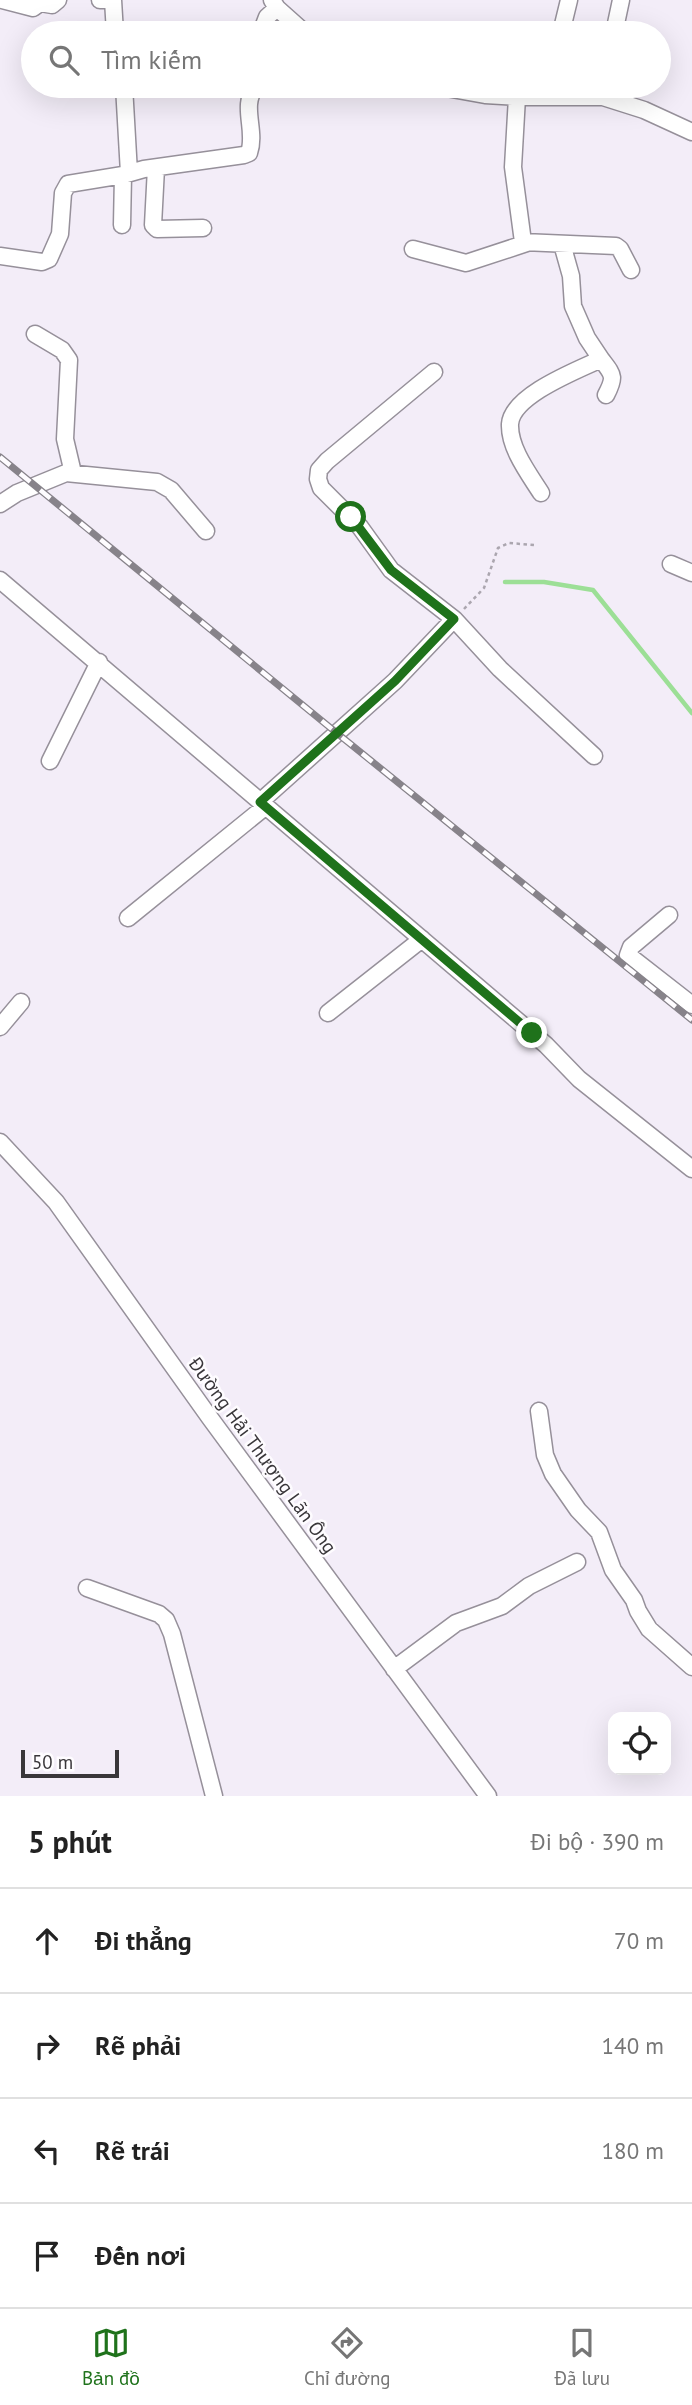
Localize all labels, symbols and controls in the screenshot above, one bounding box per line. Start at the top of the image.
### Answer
search box [21,21,671,98]
icon: search [45,41,83,79]
text: Tìm kiếm [101,43,202,76]
route start [335,501,366,532]
route end [516,1017,547,1048]
street label: Đường Hải Thượng Lãn Ông [183,1352,342,1558]
map controls [608,1712,671,1775]
button: locate [608,1712,671,1775]
scale bar [21,1747,119,1779]
text: 50 m [32,1750,73,1774]
text: 5 phút [28,1822,112,1861]
text: Đi bộ · 390 m [531,1827,664,1856]
icon: ahead [28,1922,66,1960]
text: Đi thẳng [95,1924,192,1957]
text: 70 m [614,1926,664,1955]
icon: right [28,2027,66,2065]
text: Rẽ phải [95,2029,181,2062]
text: 140 m [602,2031,664,2060]
icon: left [28,2132,66,2170]
text: Rẽ trái [95,2134,170,2167]
text: 180 m [602,2136,664,2165]
icon: arrive [28,2237,66,2275]
text: Đến nơi [95,2239,186,2272]
tab: Bản đồ [82,2324,140,2390]
tab: Chỉ đường [304,2324,391,2390]
tab: Đã lưu [554,2324,610,2390]

